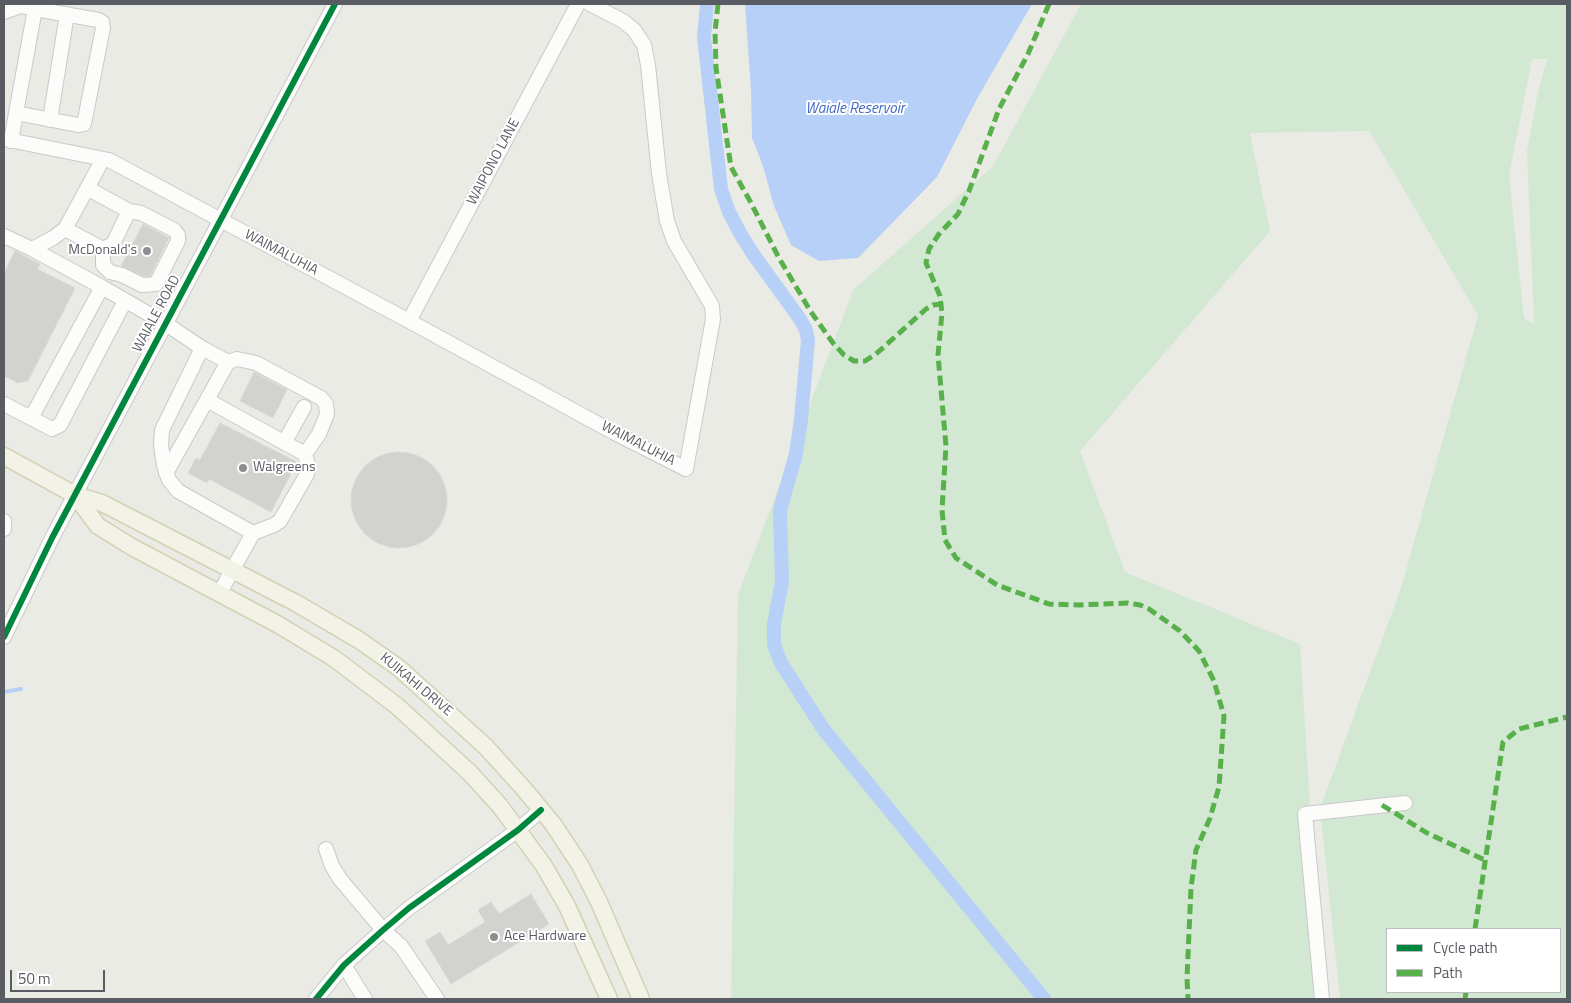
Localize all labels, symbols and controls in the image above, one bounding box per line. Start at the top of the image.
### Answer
water label: Waiale Reservoir [806,100,904,118]
street label: WAIPONO LANE [464,116,524,208]
street label: WAIMALUHIA [241,227,321,279]
place label: McDonald's [68,243,137,259]
marker: McDonald's [141,245,153,257]
street label: WAIALE ROAD [130,273,184,355]
street label: WAIMALUHIA [598,418,678,470]
place label: Walgreens [253,460,316,476]
marker: Walgreens [237,462,249,474]
street label: KUIKAHI DRIVE [376,650,456,720]
legend [1386,928,1561,993]
place label: Ace Hardware [504,929,586,945]
marker: Ace Hardware [488,931,500,943]
text: Cycle path [1433,936,1498,959]
scale bar [12,960,108,992]
text: Path [1433,961,1463,984]
text: 50 m [18,967,51,990]

